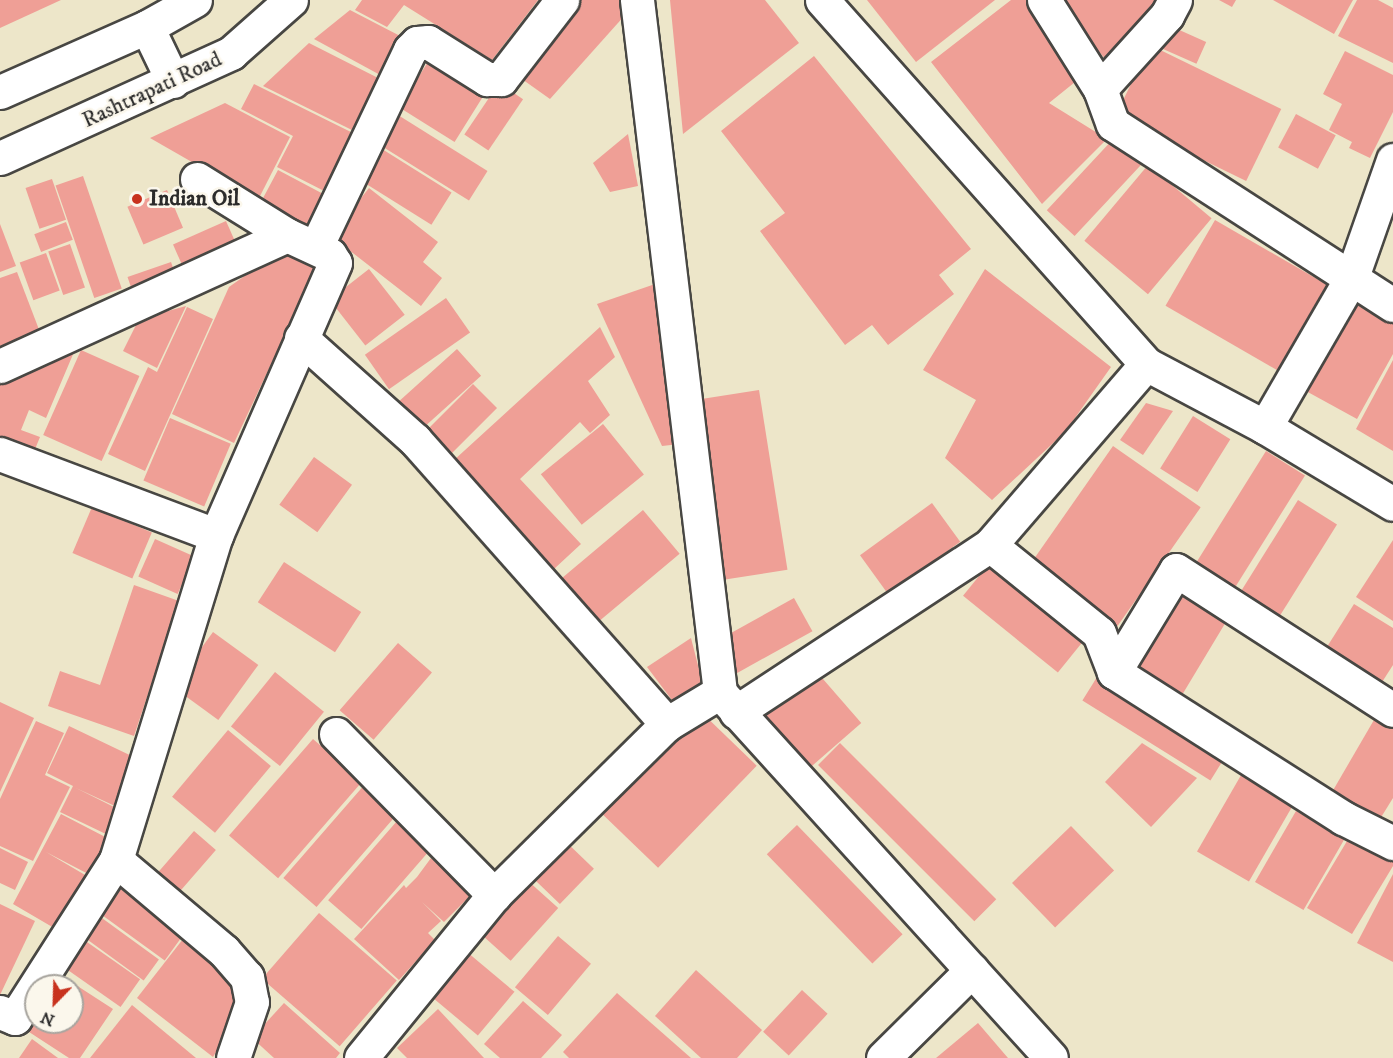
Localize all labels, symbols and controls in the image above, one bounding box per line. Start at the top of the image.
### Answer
street label: Rashtrapati Road [78,46,226,134]
place label: Indian Oil [149,186,240,212]
marker: Indian Oil [130,192,144,206]
north arrow [24,974,84,1034]
text: N [38,1007,58,1031]

